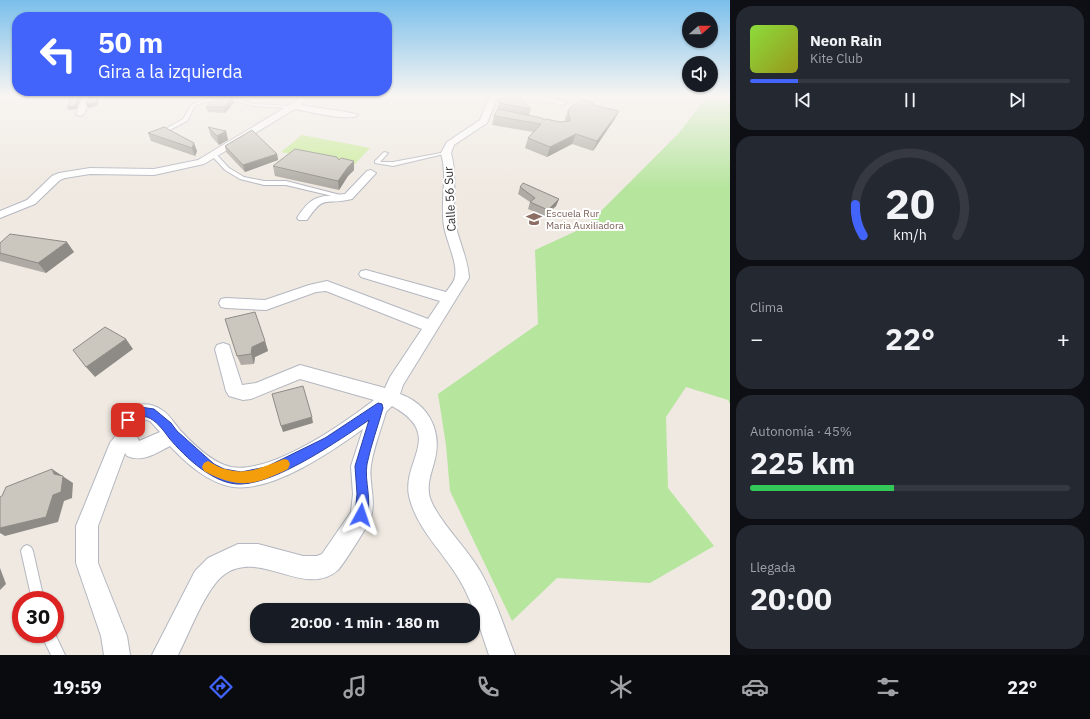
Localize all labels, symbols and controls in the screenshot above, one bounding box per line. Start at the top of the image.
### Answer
north arrow [682,12,718,48]
map controls [682,12,718,92]
text: 50 m [98,24,163,61]
icon: left [32,28,84,80]
text: Neon Rain [810,31,882,50]
text: Kite Club [810,50,863,67]
button: sound [682,56,718,92]
text: Gira a la izquierda [98,60,242,83]
icon: previous [792,89,814,111]
icon: pause [899,89,921,111]
icon: next [1006,89,1028,111]
street label: Calle 56 Sur [440,166,459,232]
text: 20 [885,175,935,229]
place label: Escuela Rur Maria Auxiliadora [546,207,625,232]
school or university icon: Escuela Rur Maria Auxiliadora [525,210,543,228]
text: km/h [893,224,927,243]
text: Clima [750,299,783,316]
text: 22° [885,319,935,358]
text: − [750,324,763,353]
text: + [1057,324,1070,353]
pin [111,403,145,437]
icon: arrive [117,409,139,431]
text: Autonomía · 45% [750,423,852,440]
text: 225 km [750,443,855,482]
position arrow [340,494,382,536]
text: Llegada [750,559,795,576]
text: 20:00 [750,579,832,618]
speed limit sign: 30 [12,591,64,643]
text: 20:00 · 1 min · 180 m [291,613,439,632]
icon: directions [207,673,235,701]
icon: music [341,673,369,701]
icon: phone [474,673,502,701]
icon: climate [607,673,635,701]
icon: car [741,673,769,701]
icon: filters [874,673,902,701]
text: 19:59 [53,676,102,699]
text: 22° [1007,676,1037,699]

